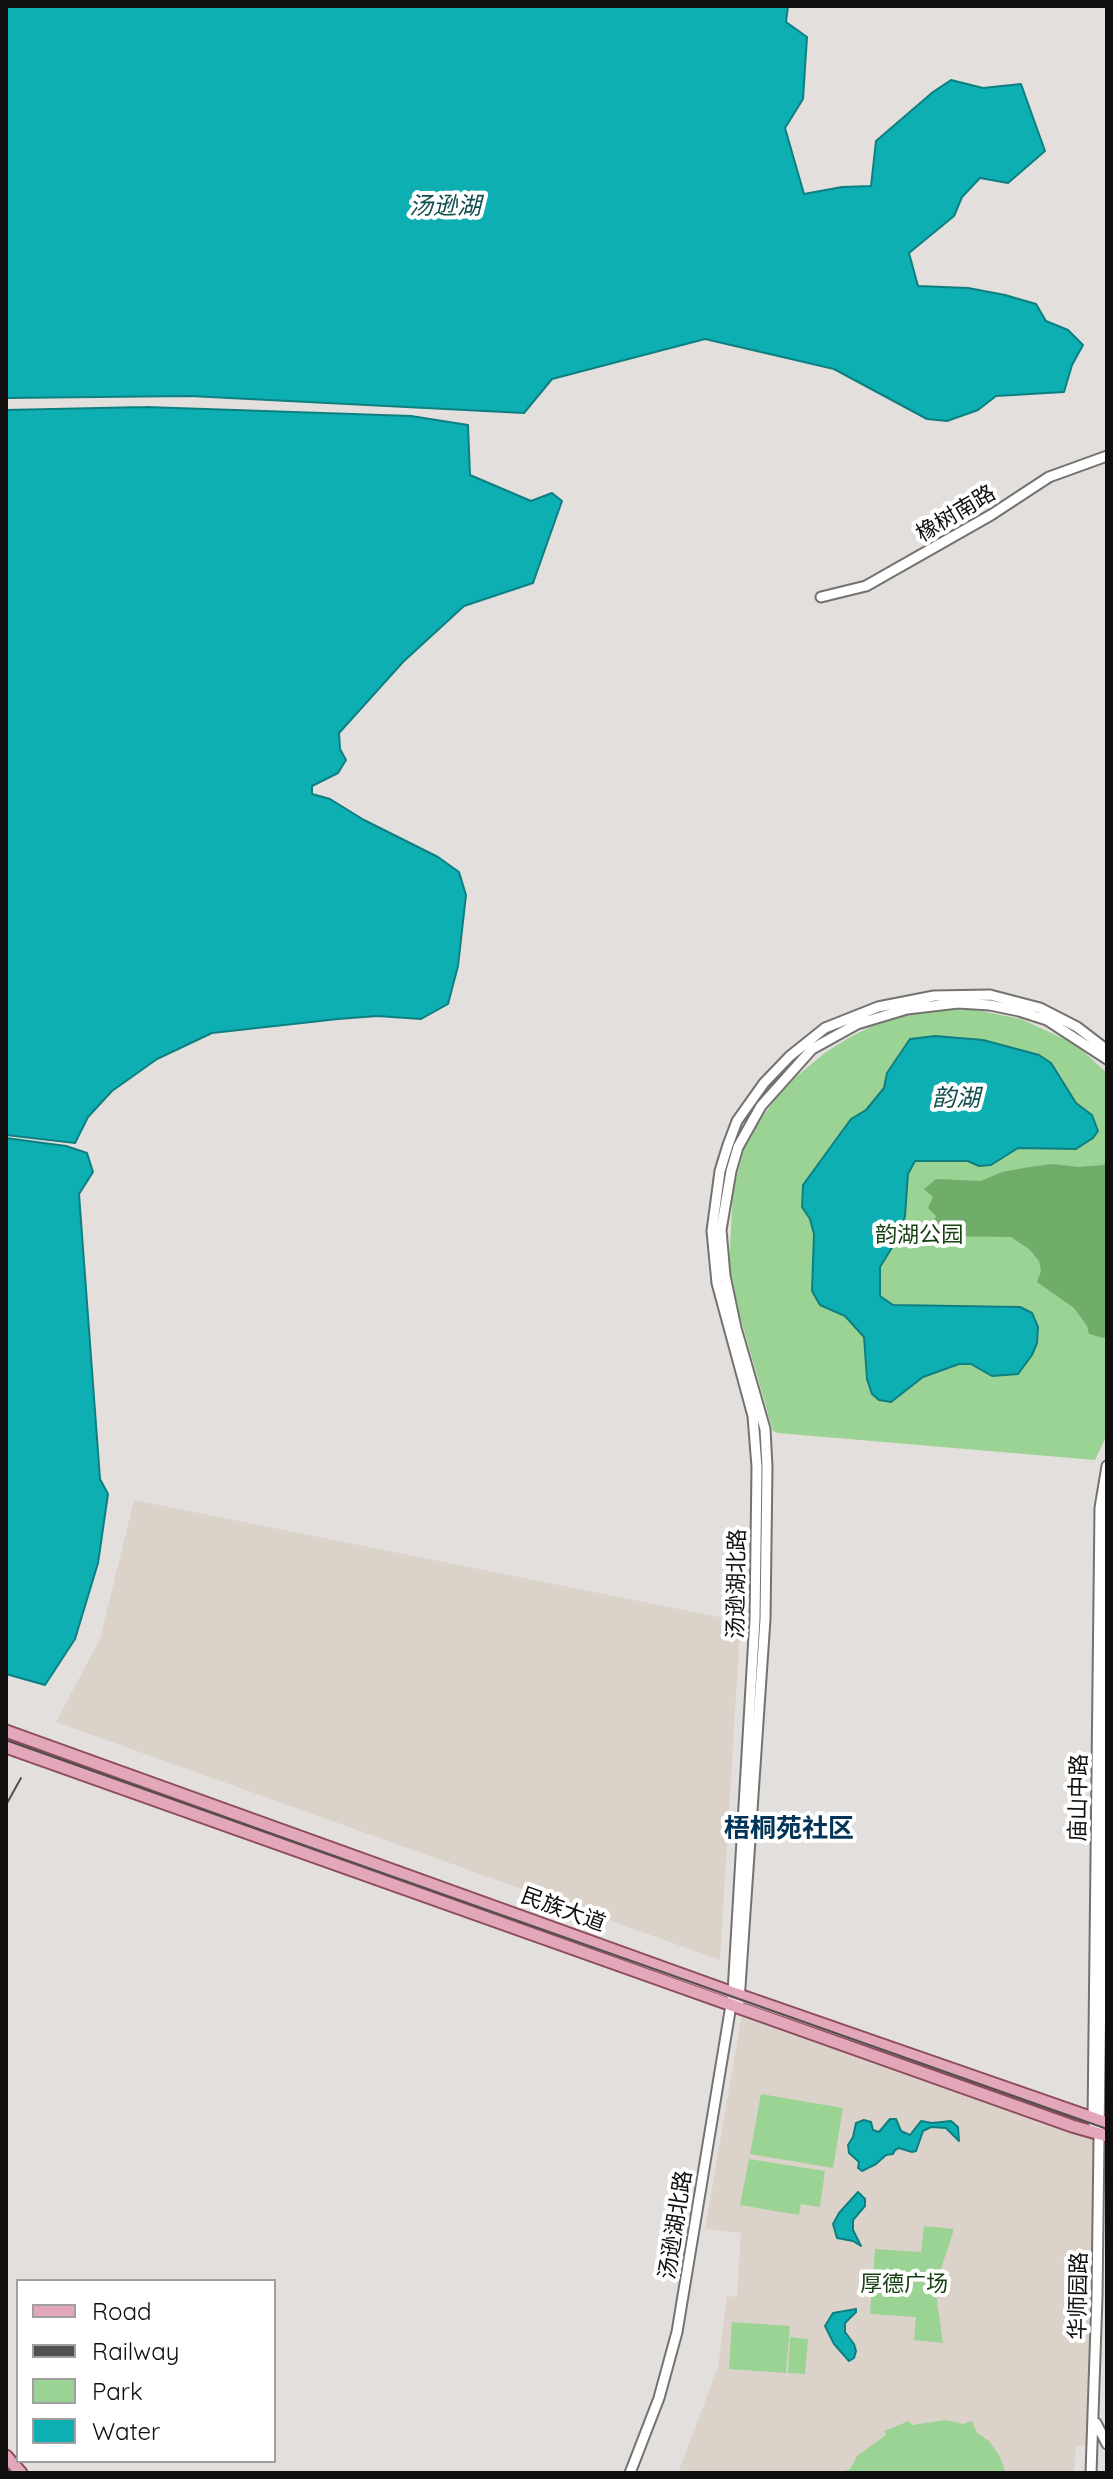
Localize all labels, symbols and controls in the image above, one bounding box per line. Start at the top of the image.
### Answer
water label: 汤逊湖 [409,193,481,221]
street label: 橡树南路 [911,480,1001,548]
water label: 韵湖 [932,1085,980,1113]
park label: 韵湖公园 [875,1222,963,1248]
street label: 汤逊湖北路 [723,1529,751,1639]
street label: 庙山中路 [1065,1754,1093,1842]
district label: 梧桐苑社区 [724,1813,854,1845]
street label: 民族大道 [517,1883,609,1937]
street label: 汤逊湖北路 [654,2169,698,2281]
street label: 华师园路 [1065,2252,1093,2340]
park label: 厚德广场 [860,2271,948,2297]
legend [16,2279,276,2463]
text: Road [92,2296,152,2326]
text: Railway [92,2336,179,2366]
text: Park [92,2376,143,2406]
text: Water [92,2416,160,2446]

